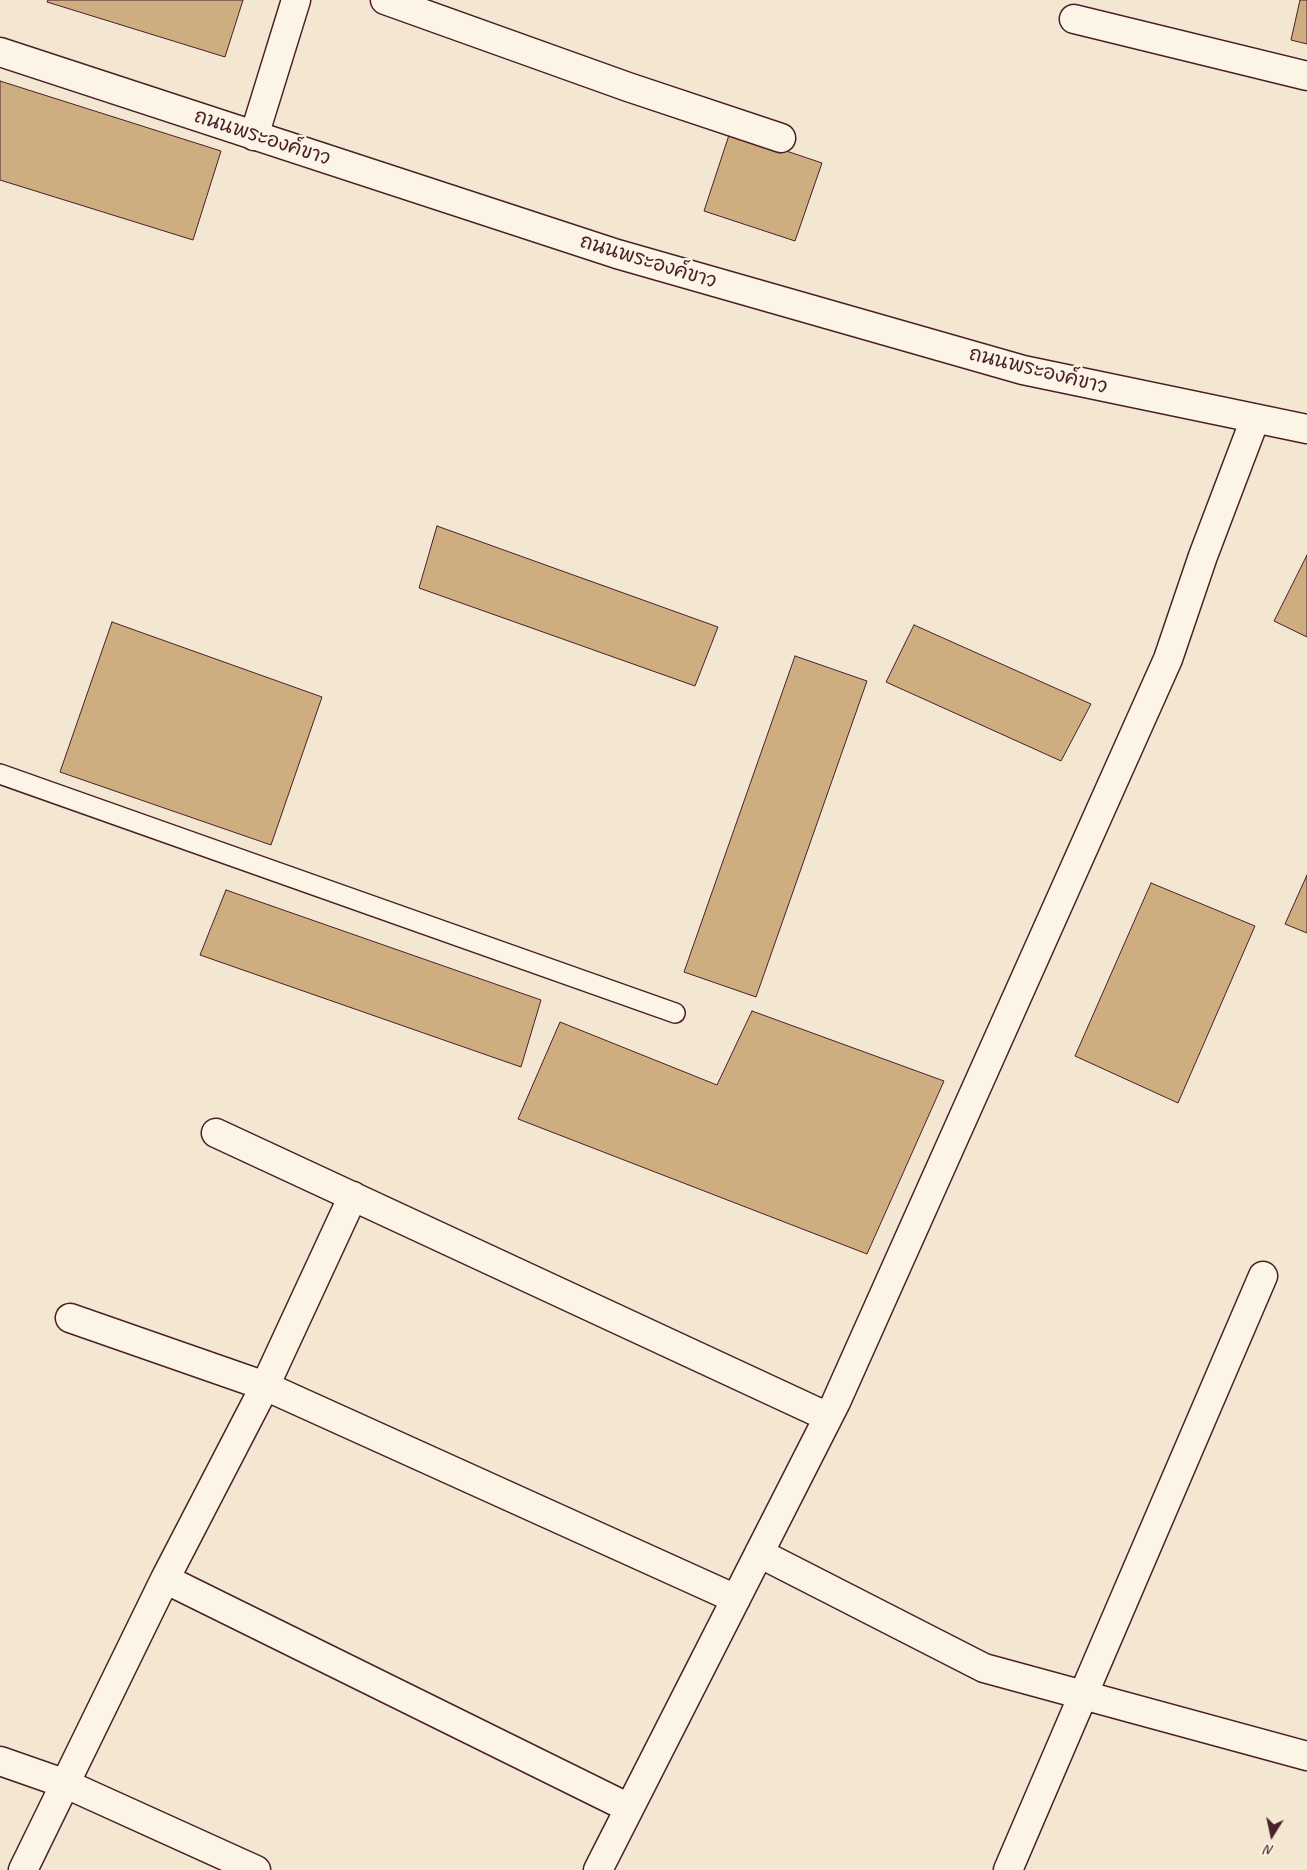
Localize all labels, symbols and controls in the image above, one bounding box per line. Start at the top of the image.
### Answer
street label: ถนนพระองค์ขาว [191,105,333,171]
street label: ถนนพระองค์ขาว [577,230,719,294]
street label: ถนนพระองค์ขาว [966,342,1110,400]
north arrow [1247,1810,1297,1860]
text: N [1264,1841,1275,1859]

